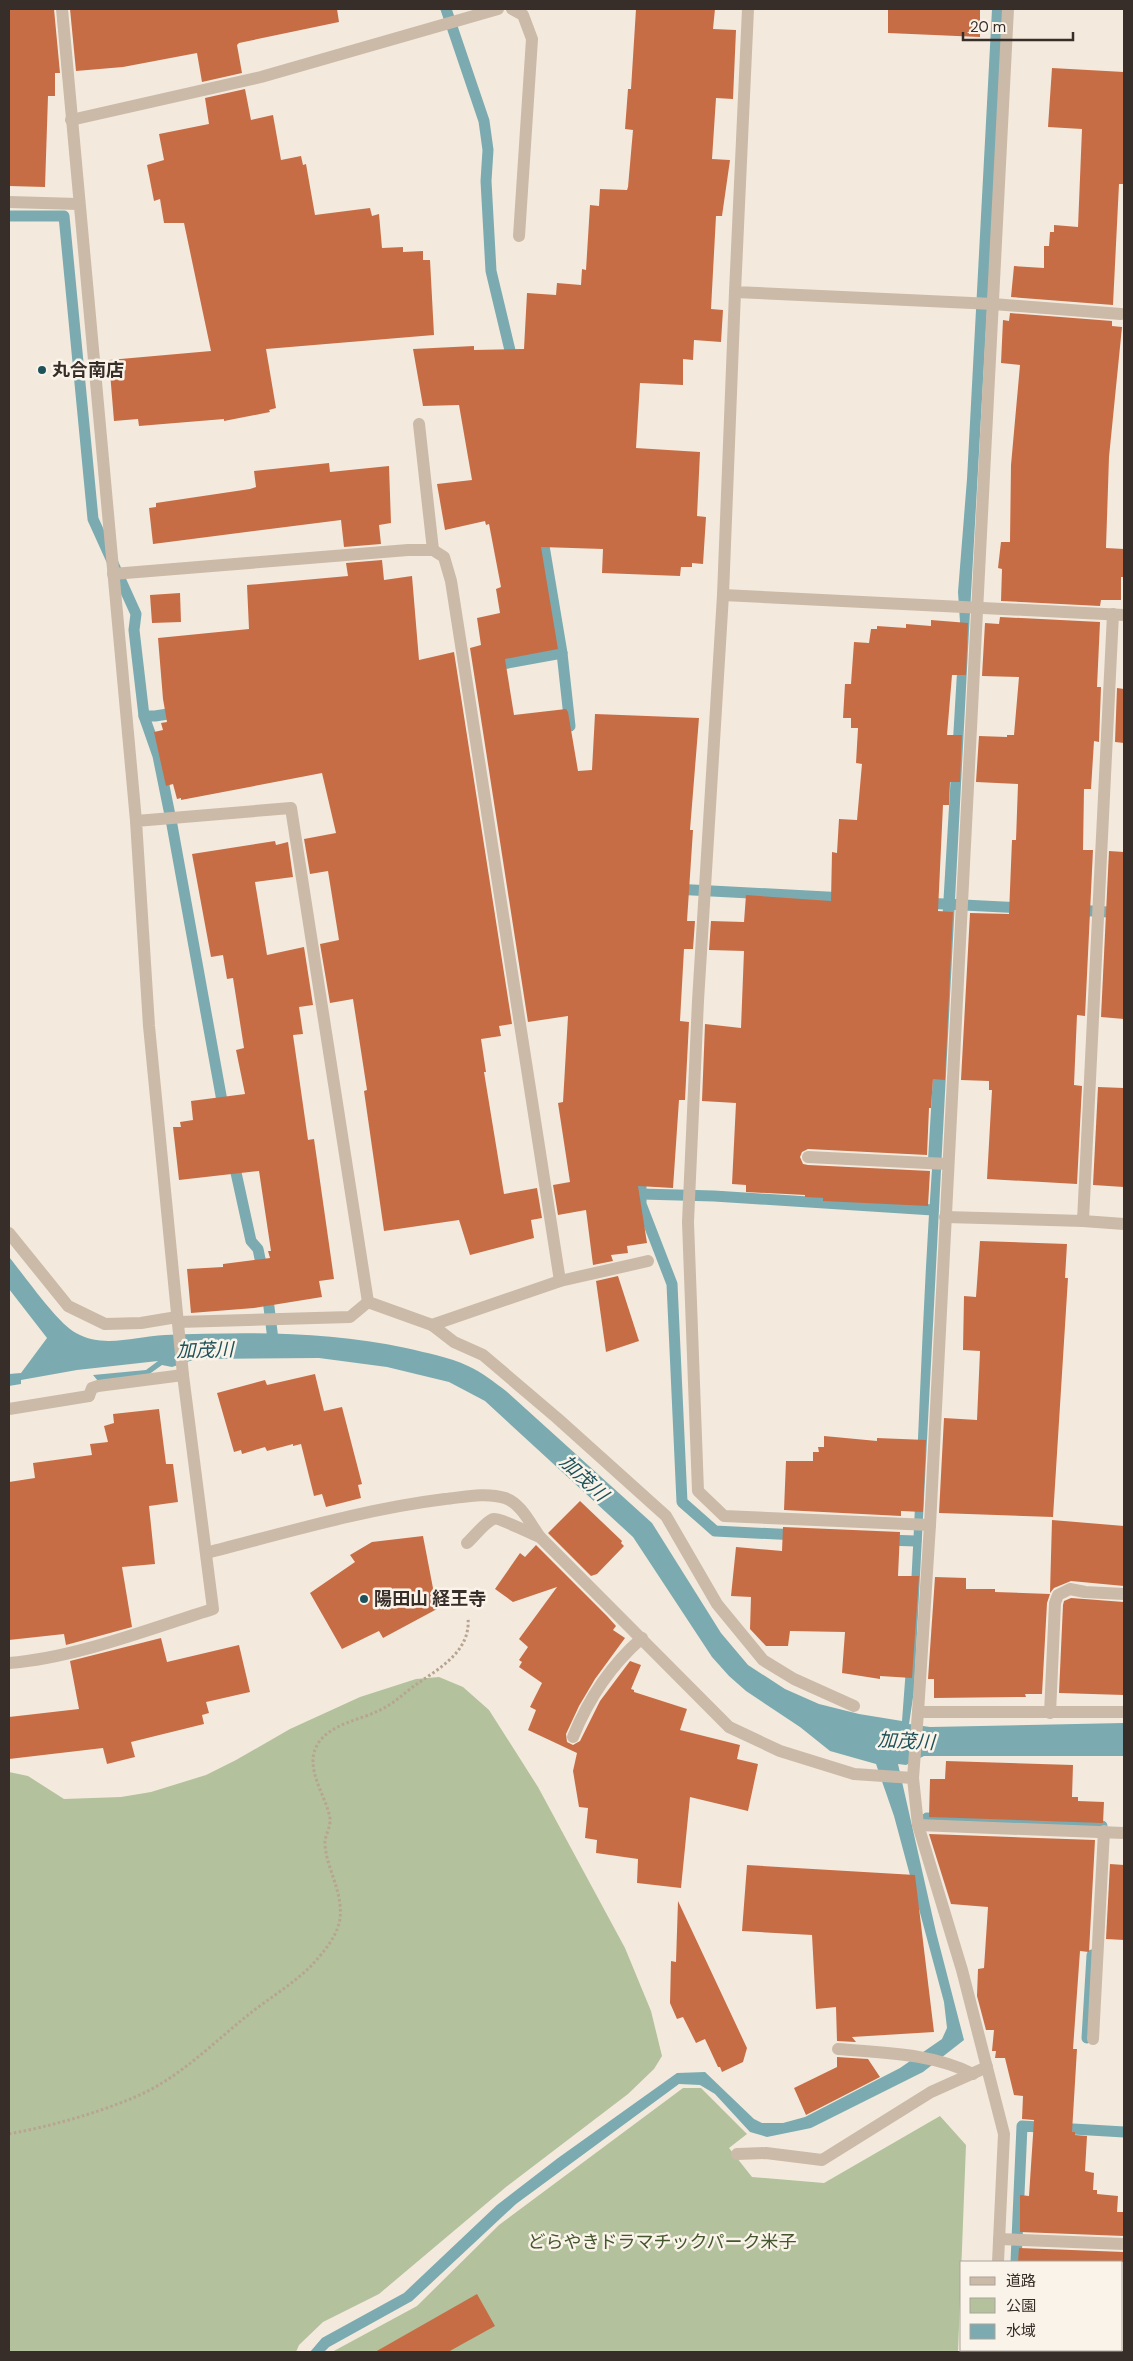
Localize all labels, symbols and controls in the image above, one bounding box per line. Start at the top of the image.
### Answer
scale bar [963,10,1073,42]
text: 20 m [970,17,1006,37]
place label: 丸合南店 [52,358,124,382]
marker: 丸合南店 [36,364,48,376]
water label: 加茂川 [176,1337,236,1363]
water label: 加茂川 [555,1449,615,1508]
place label: 陽田山 経王寺 [374,1587,486,1611]
marker: 陽田山 経王寺 [358,1593,370,1605]
water label: 加茂川 [877,1727,937,1755]
park label: どらやきドラマチックパーク米子 [527,2230,797,2254]
legend [960,2261,1123,2351]
text: 道路 [1006,2271,1036,2291]
text: 公園 [1006,2296,1036,2316]
text: 水域 [1006,2321,1036,2341]

